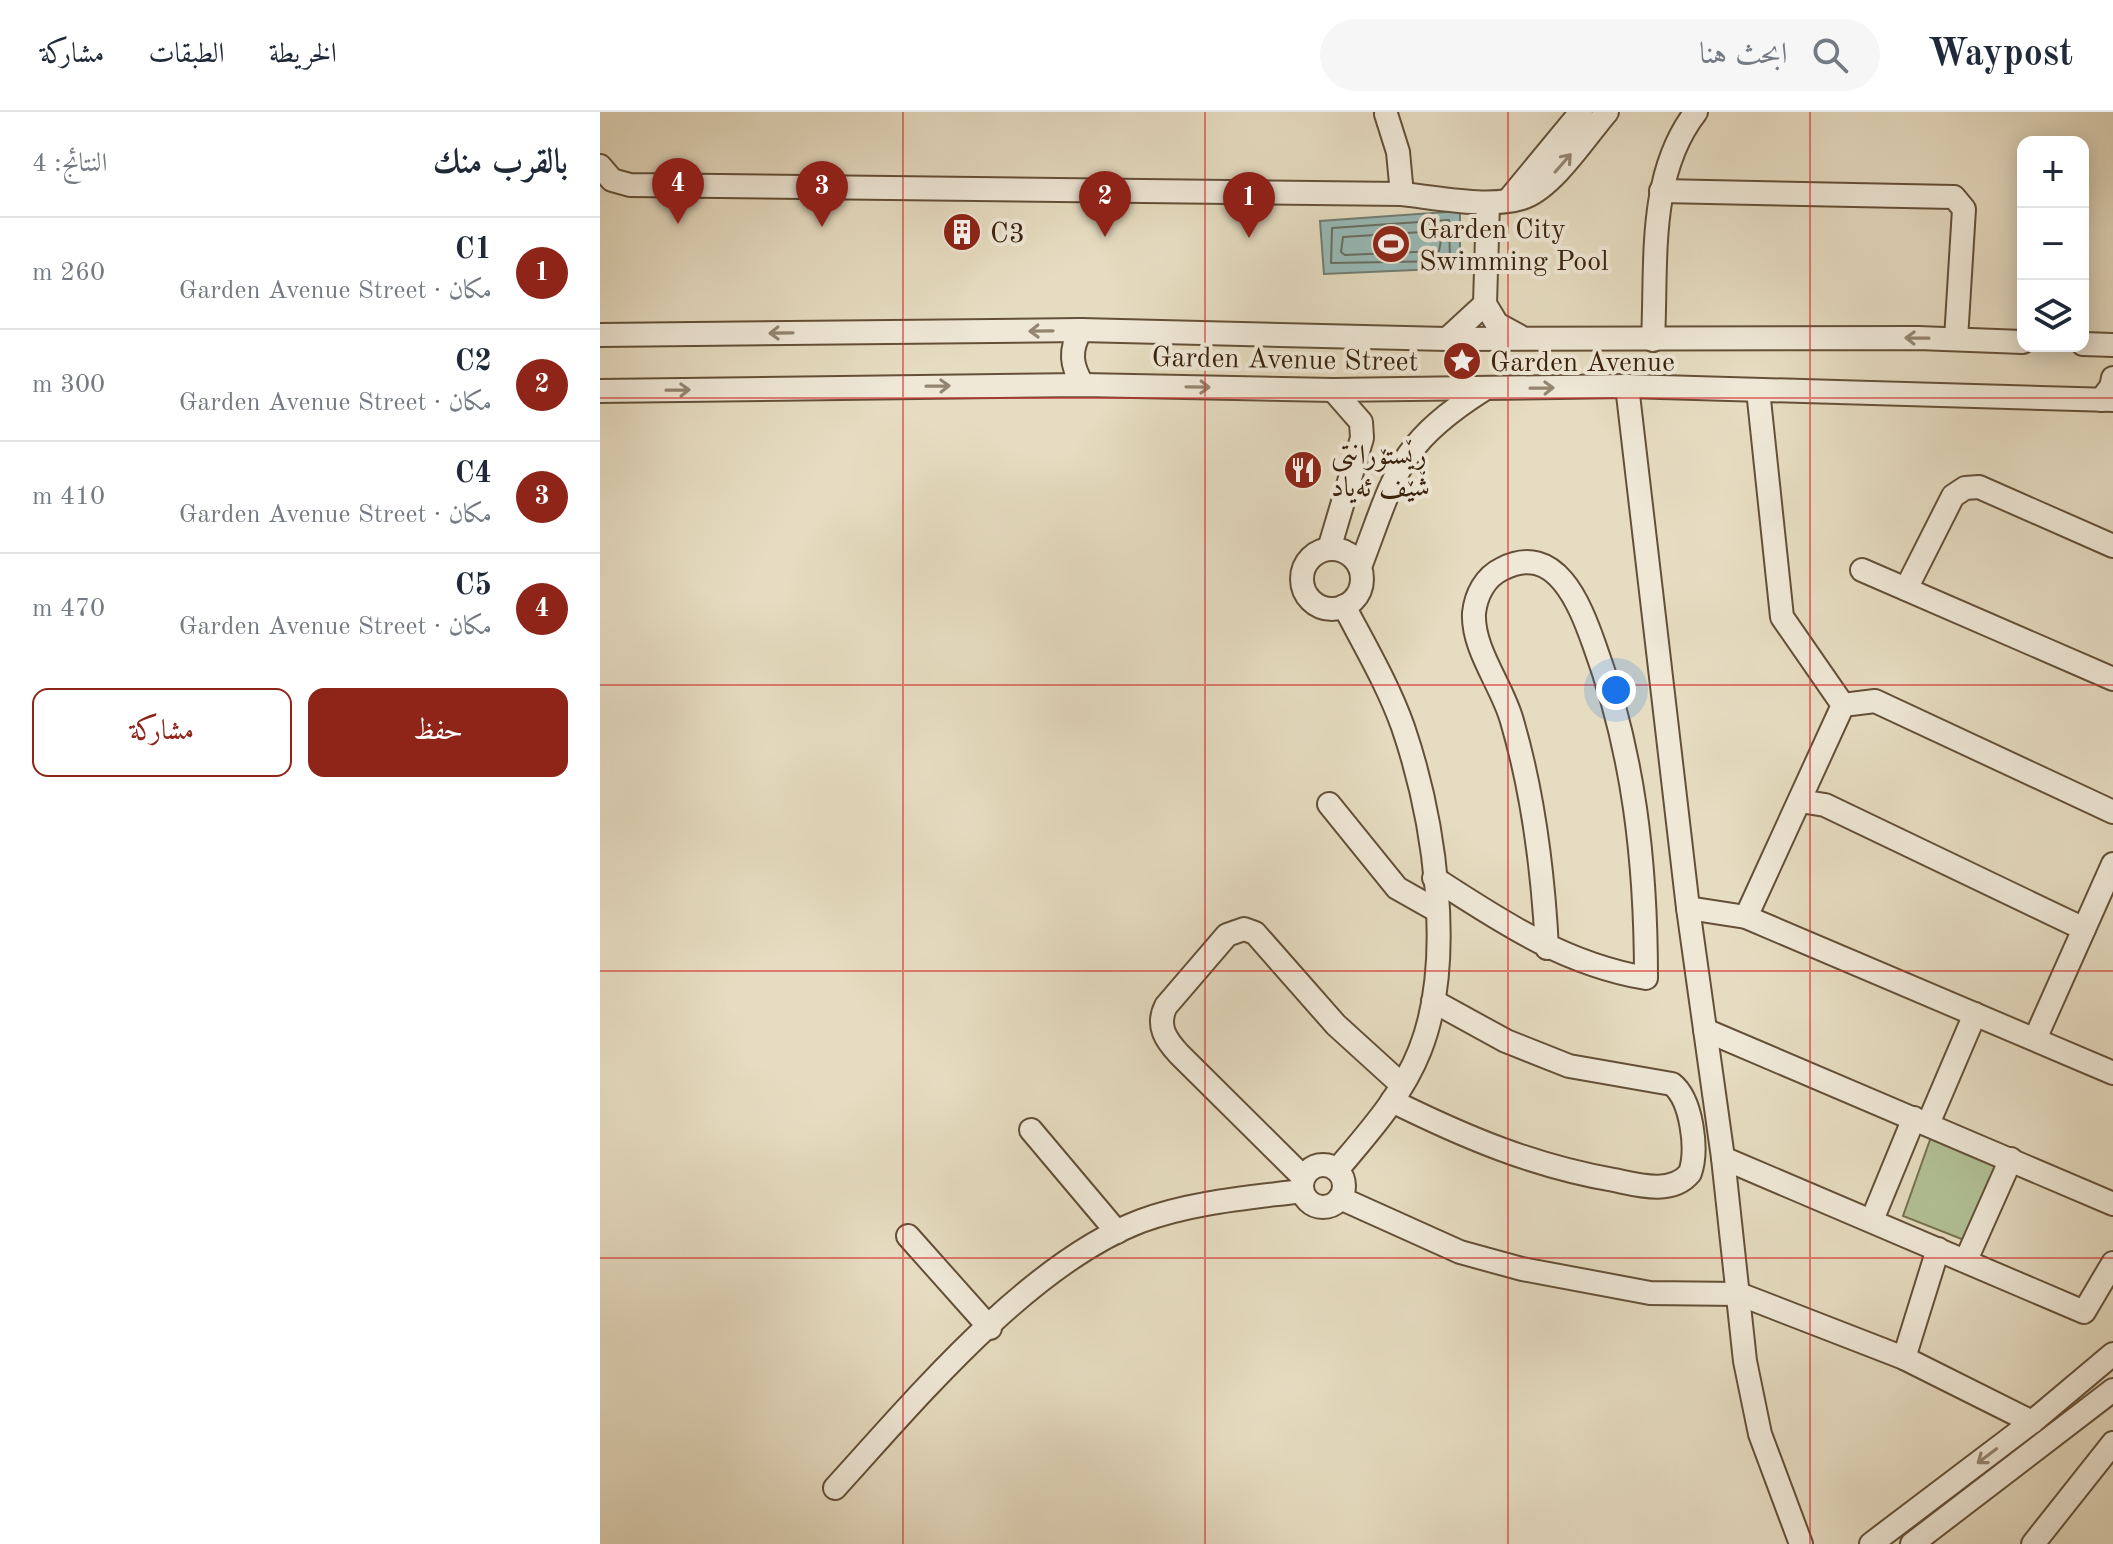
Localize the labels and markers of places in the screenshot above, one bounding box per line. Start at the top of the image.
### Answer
pin: 4 [652,158,704,224]
pin: 3 [796,161,848,227]
pin: 2 [1079,171,1131,237]
pin: 1 [1223,172,1275,238]
building icon: C3 [941,211,983,253]
place label: Garden City Swimming Pool [1419,217,1609,277]
place label: C3 [990,221,1025,249]
sports icon: Garden City Swimming Pool [1370,223,1412,265]
place icon: Garden Avenue [1441,340,1483,382]
place label: Garden Avenue [1490,350,1675,378]
place label: ڕێستۆرانتی شێف ئەیاد [1331,439,1430,504]
restaurant icon: ڕێستۆرانتی شێف ئەیاد [1282,449,1324,491]

